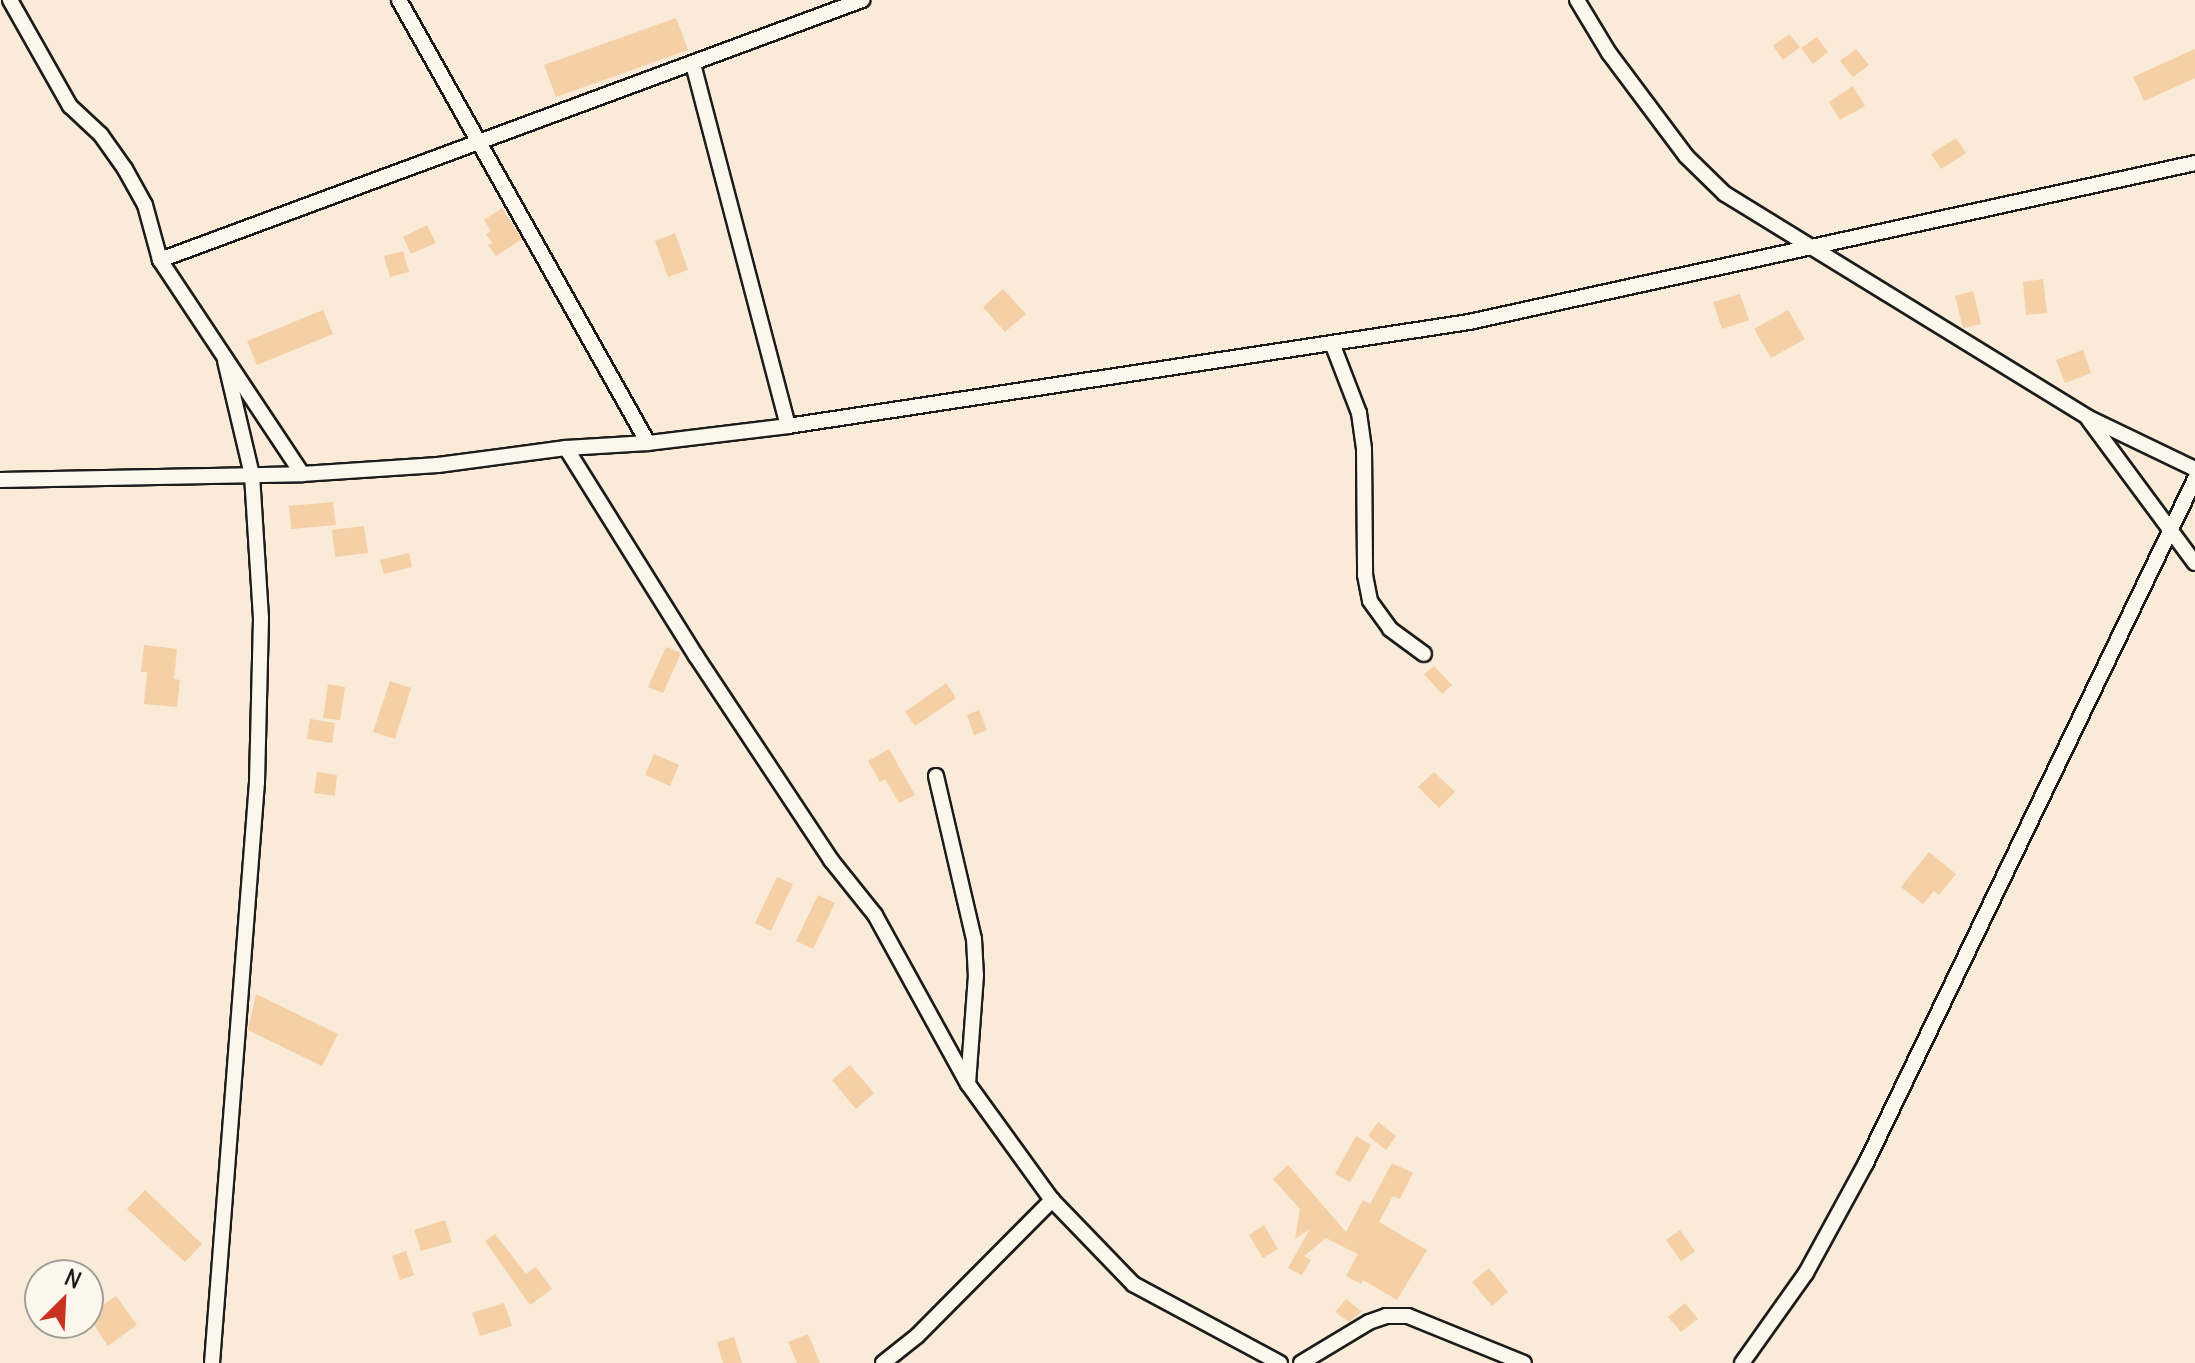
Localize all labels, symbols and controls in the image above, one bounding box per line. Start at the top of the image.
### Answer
north arrow [24,1259,104,1339]
text: N [60,1263,86,1295]

